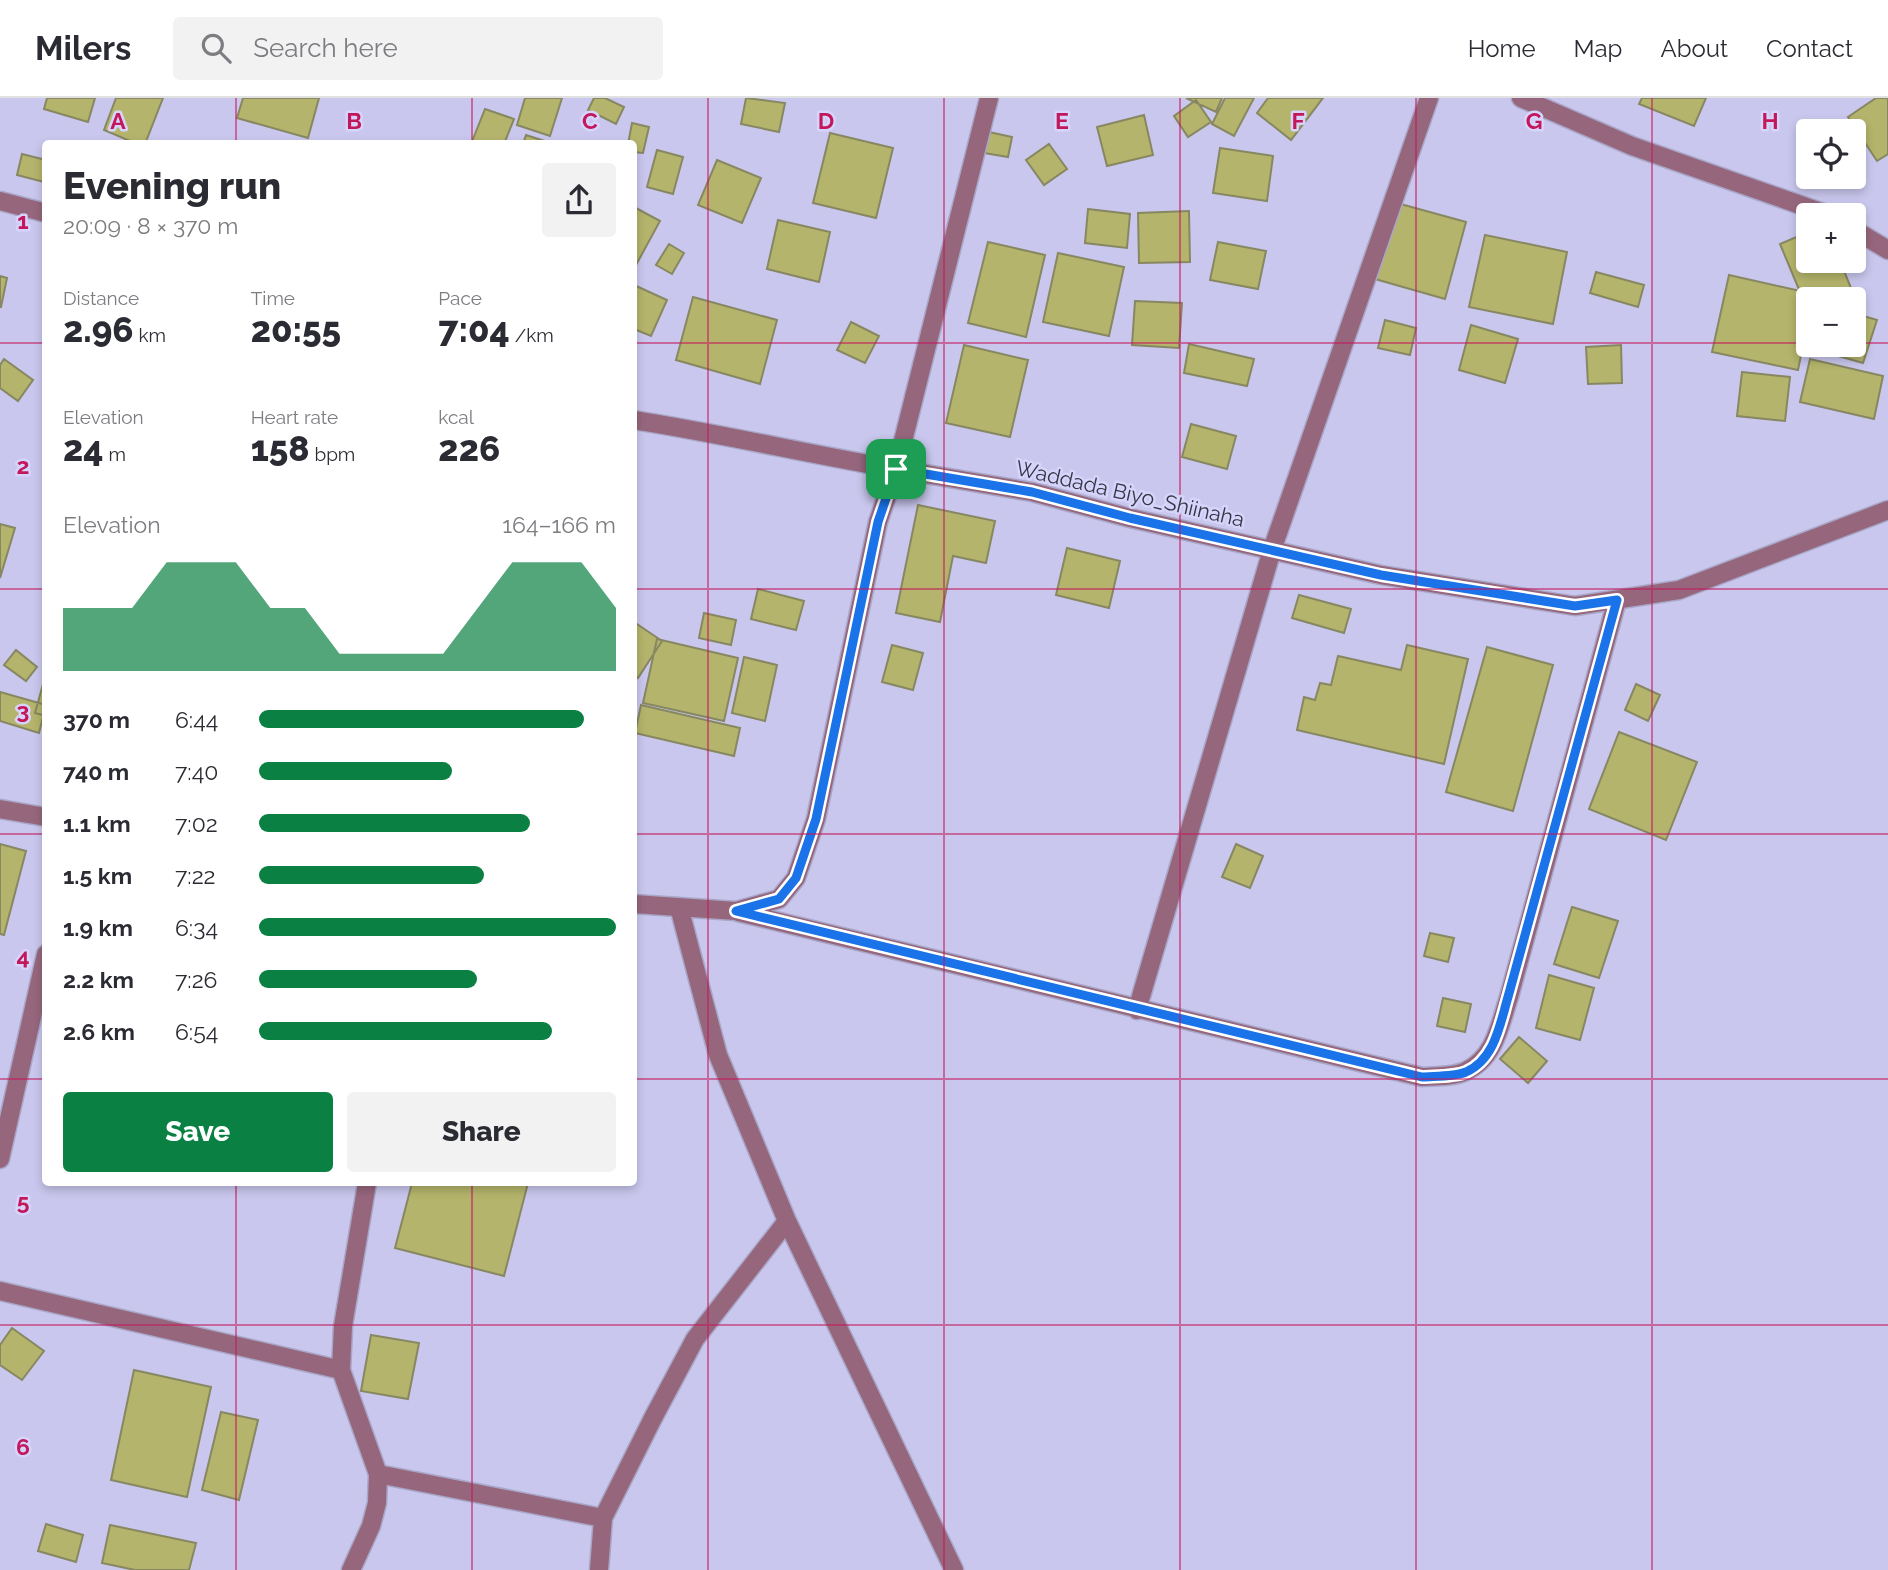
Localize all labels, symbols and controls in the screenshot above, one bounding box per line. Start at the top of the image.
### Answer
search box [173,17,663,80]
text: Milers [35,29,131,68]
icon: search [197,29,235,67]
text: Search here [253,33,398,63]
text: Home [1468,34,1536,63]
text: Map [1574,34,1622,63]
text: About [1660,34,1728,63]
text: Contact [1766,34,1853,63]
text: A [110,107,126,134]
text: B [346,107,362,134]
text: C [582,107,598,134]
text: D [818,107,834,134]
text: E [1055,107,1069,134]
text: F [1291,107,1305,134]
text: G [1526,107,1542,134]
text: H [1761,107,1779,134]
map controls [1796,119,1866,357]
button: locate [1796,119,1866,189]
text: Evening run [63,163,281,208]
button: share [542,163,616,237]
button: + [1796,203,1866,273]
text: 1 [17,207,29,234]
text: 20:09 · 8 × 370 m [63,212,238,239]
text: Distance [63,287,139,309]
text: Time [251,287,295,309]
text: Pace [438,287,482,309]
button: − [1796,287,1866,357]
text: 2.96 [63,309,134,350]
text: 20:55 [251,309,341,350]
text: 7:04 [438,309,510,350]
text: km [134,324,166,346]
text: /km [510,324,554,346]
text: Elevation [63,406,144,428]
text: Heart rate [251,406,338,428]
text: kcal [438,406,474,428]
text: 24 [63,428,104,469]
text: 158 [251,428,310,469]
text: 226 [438,428,500,469]
pin [866,439,926,499]
text: m [104,443,126,465]
text: bpm [310,443,355,465]
icon: arrive [877,450,915,488]
text: 2 [17,452,29,479]
street label: Waddada Biyo_Shiinaha [1013,455,1247,532]
text: Elevation [63,511,161,538]
text: 164–166 m [502,511,616,538]
text: 3 [17,697,29,724]
text: 370 m [63,706,130,733]
text: 6:44 [175,706,218,733]
text: 740 m [63,758,129,785]
text: 7:40 [175,758,218,785]
text: 1.1 km [63,810,131,837]
text: 7:02 [175,810,218,837]
text: 1.5 km [63,862,132,889]
text: 7:22 [175,862,216,889]
text: 1.9 km [63,914,133,941]
text: 6:34 [175,914,218,941]
text: 4 [16,943,30,970]
text: 2.2 km [63,966,134,993]
text: 7:26 [175,966,217,993]
text: 2.6 km [63,1018,135,1045]
text: 6:54 [175,1018,218,1045]
button: Save [63,1092,333,1172]
button: Share [347,1092,616,1172]
text: 5 [17,1188,30,1215]
text: 6 [16,1433,30,1460]

